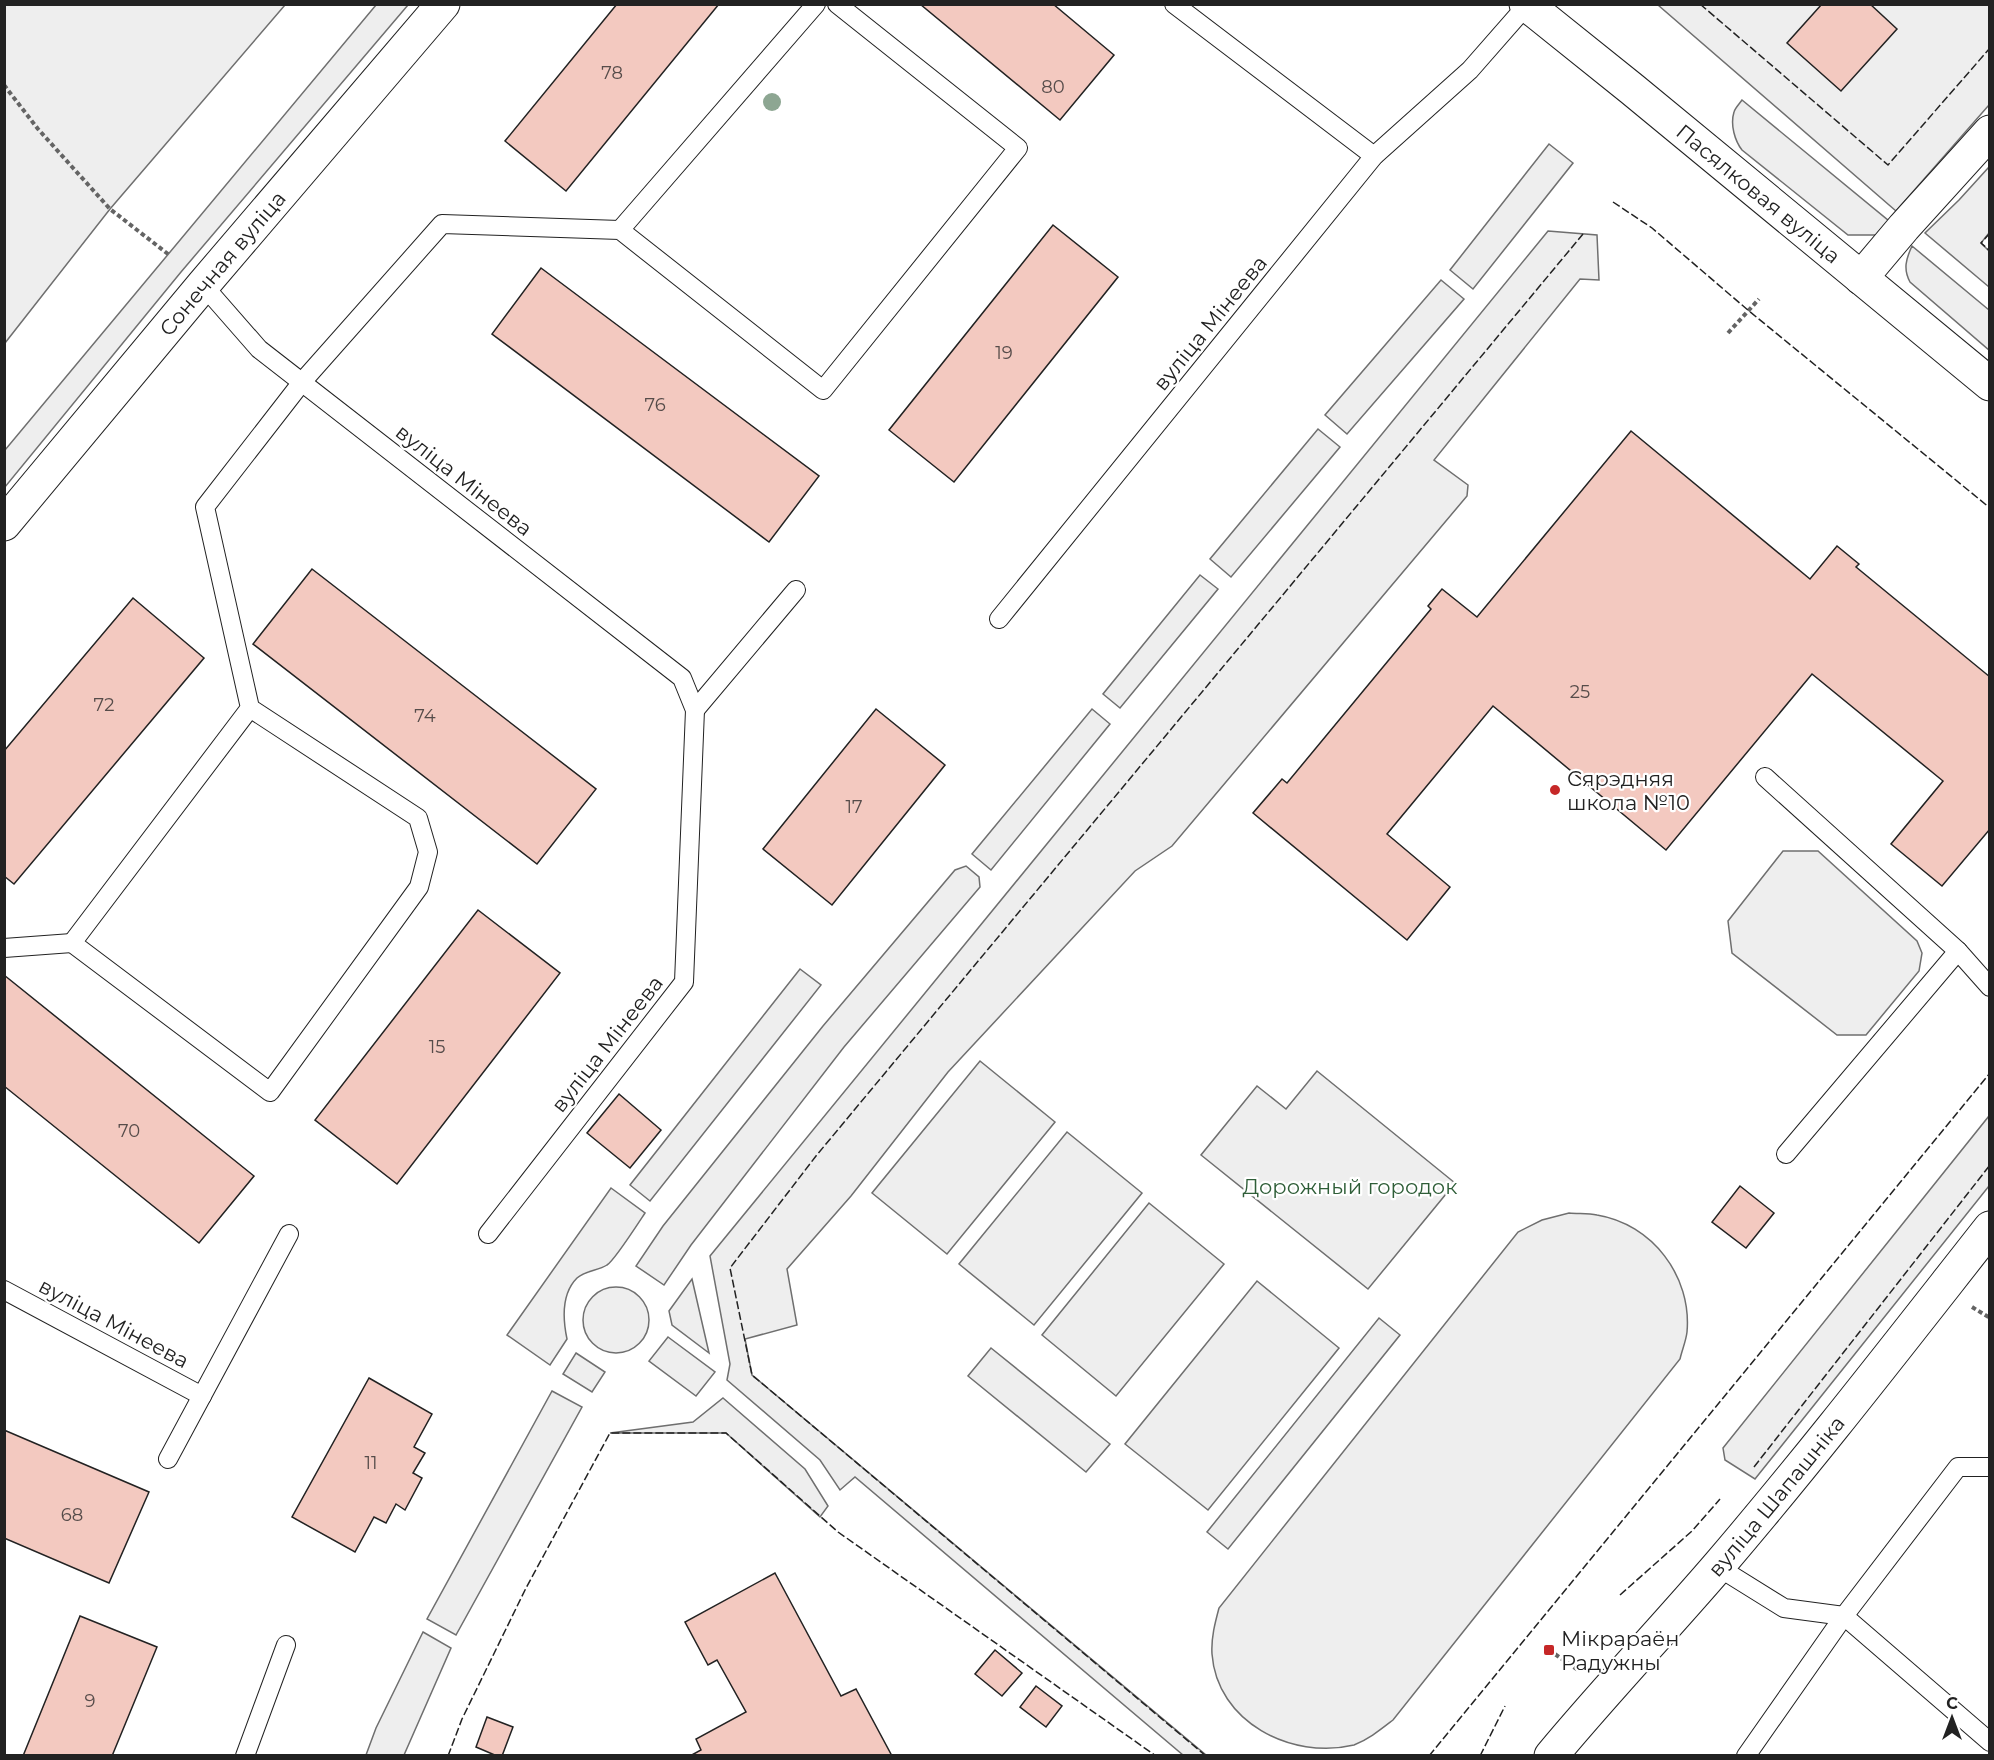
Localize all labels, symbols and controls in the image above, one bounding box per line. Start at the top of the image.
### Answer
house number: 78 [601,62,623,84]
house number: 80 [1041,76,1065,98]
street label: Пасялковая вуліца [1672,118,1846,268]
street label: Сонечная вуліца [154,186,290,341]
street label: вуліца Мінеева [1148,251,1272,395]
house number: 19 [995,342,1013,364]
house number: 76 [644,394,666,416]
street label: вуліца Мінеева [391,419,537,541]
house number: 25 [1570,681,1590,703]
house number: 72 [94,694,114,716]
house number: 74 [414,705,436,727]
place label: Сярэдняя школа №10 [1567,766,1690,815]
marker: Сярэдняя школа №10 [1548,783,1562,797]
house number: 17 [845,796,863,818]
street label: вуліца Мінеева [546,971,668,1117]
house number: 15 [429,1036,445,1058]
house number: 70 [118,1120,140,1142]
park label: Дорожный городок [1243,1174,1457,1199]
street label: вуліца Мінеева [35,1273,193,1373]
street label: вуліца Шапашніка [1703,1411,1849,1581]
house number: 11 [365,1452,378,1474]
house number: 68 [61,1504,83,1526]
place label: Мікрараён Радужны [1561,1626,1679,1675]
marker: Мікрараён Радужны [1542,1643,1556,1657]
north arrow [1922,1688,1982,1748]
house number: 9 [85,1690,96,1712]
text: С [1946,1694,1958,1713]

